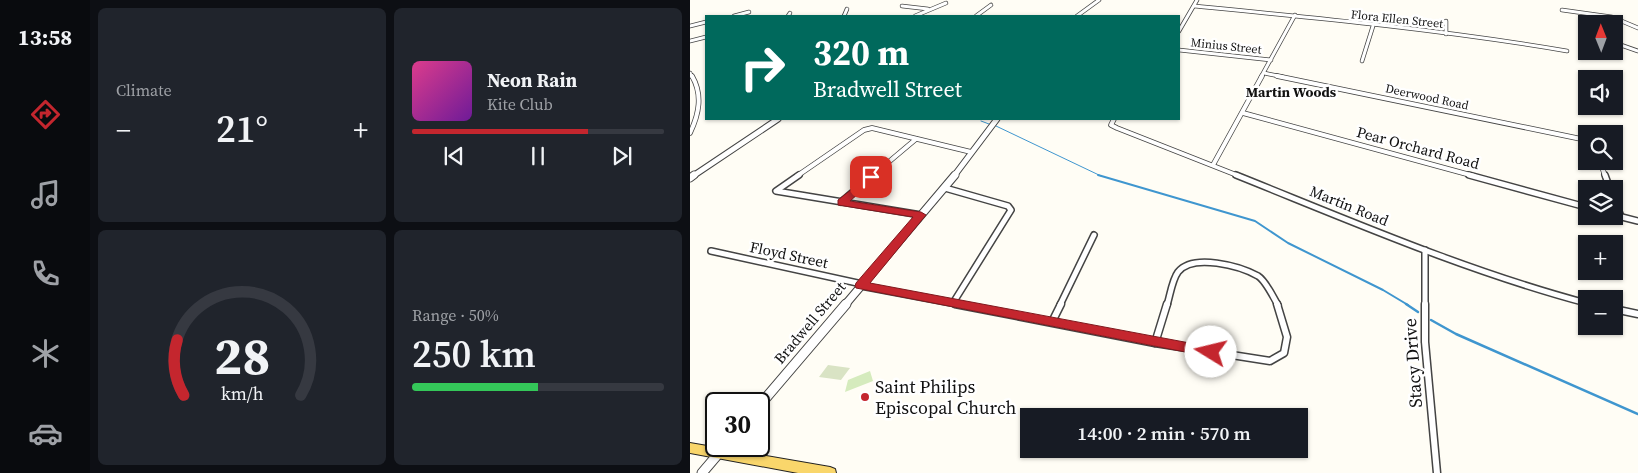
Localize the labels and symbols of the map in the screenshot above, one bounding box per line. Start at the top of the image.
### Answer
street label: Flora Ellen Street [1350,6,1444,32]
north arrow [1578,15,1622,60]
street label: Minius Street [1190,34,1262,58]
street label: Deerwood Road [1384,80,1470,114]
district label: Martin Woods [1246,82,1337,102]
street label: Pear Orchard Road [1354,121,1482,174]
pin [850,156,892,198]
street label: Martin Road [1307,180,1392,231]
street label: Floyd Street [748,236,830,273]
street label: Bradwell Street [769,277,850,368]
street label: Stacy Drive [1397,317,1428,409]
position arrow [1184,325,1236,377]
place label: Saint Philips Episcopal Church [875,374,1016,420]
marker: Saint Philips Episcopal Church [859,391,871,403]
speed limit sign: 30 [705,392,770,457]

